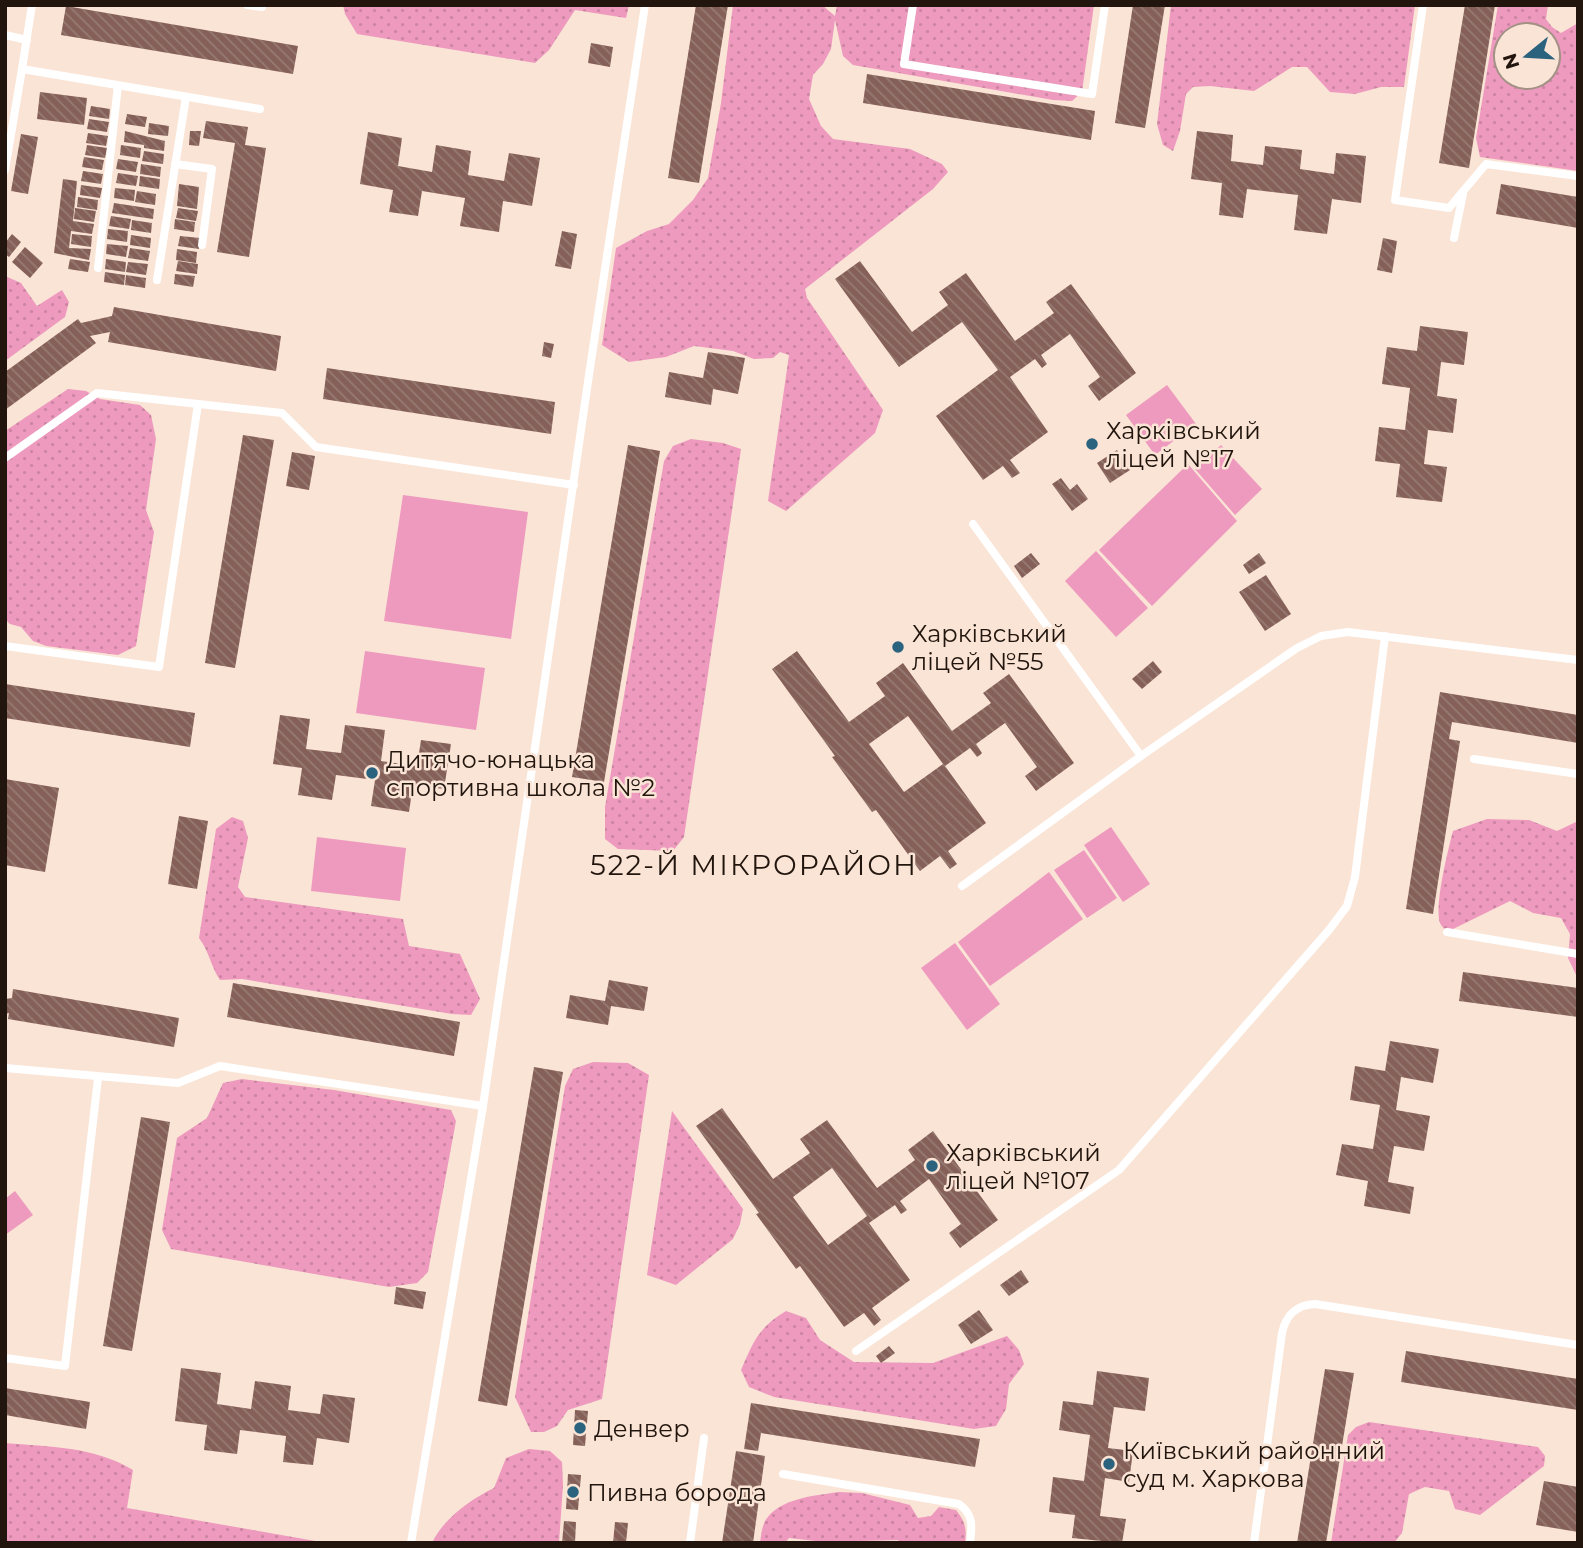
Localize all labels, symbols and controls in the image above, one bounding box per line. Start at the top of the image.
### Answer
north arrow [1492,21,1562,91]
text: N [1498,50,1525,72]
place label: Харківський ліцей №17 [1106,416,1261,473]
marker: Харківський ліцей №17 [1084,436,1100,452]
place label: Харківський ліцей №55 [912,619,1067,676]
marker: Харківський ліцей №55 [890,639,906,655]
place label: Дитячо-юнацька спортивна школа №2 [386,745,655,802]
marker: Дитячо-юнацька спортивна школа №2 [364,765,380,781]
district label: 522-Й МІКРОРАЙОН [590,848,918,882]
place label: Харківський ліцей №107 [946,1138,1101,1195]
marker: Харківський ліцей №107 [924,1158,940,1174]
place label: Денвер [594,1414,690,1443]
marker: Денвер [572,1420,588,1436]
place label: Київський районний суд м. Харкова [1123,1436,1385,1493]
marker: Київський районний суд м. Харкова [1101,1456,1117,1472]
place label: Пивна борода [587,1478,767,1507]
marker: Пивна борода [565,1484,581,1500]

